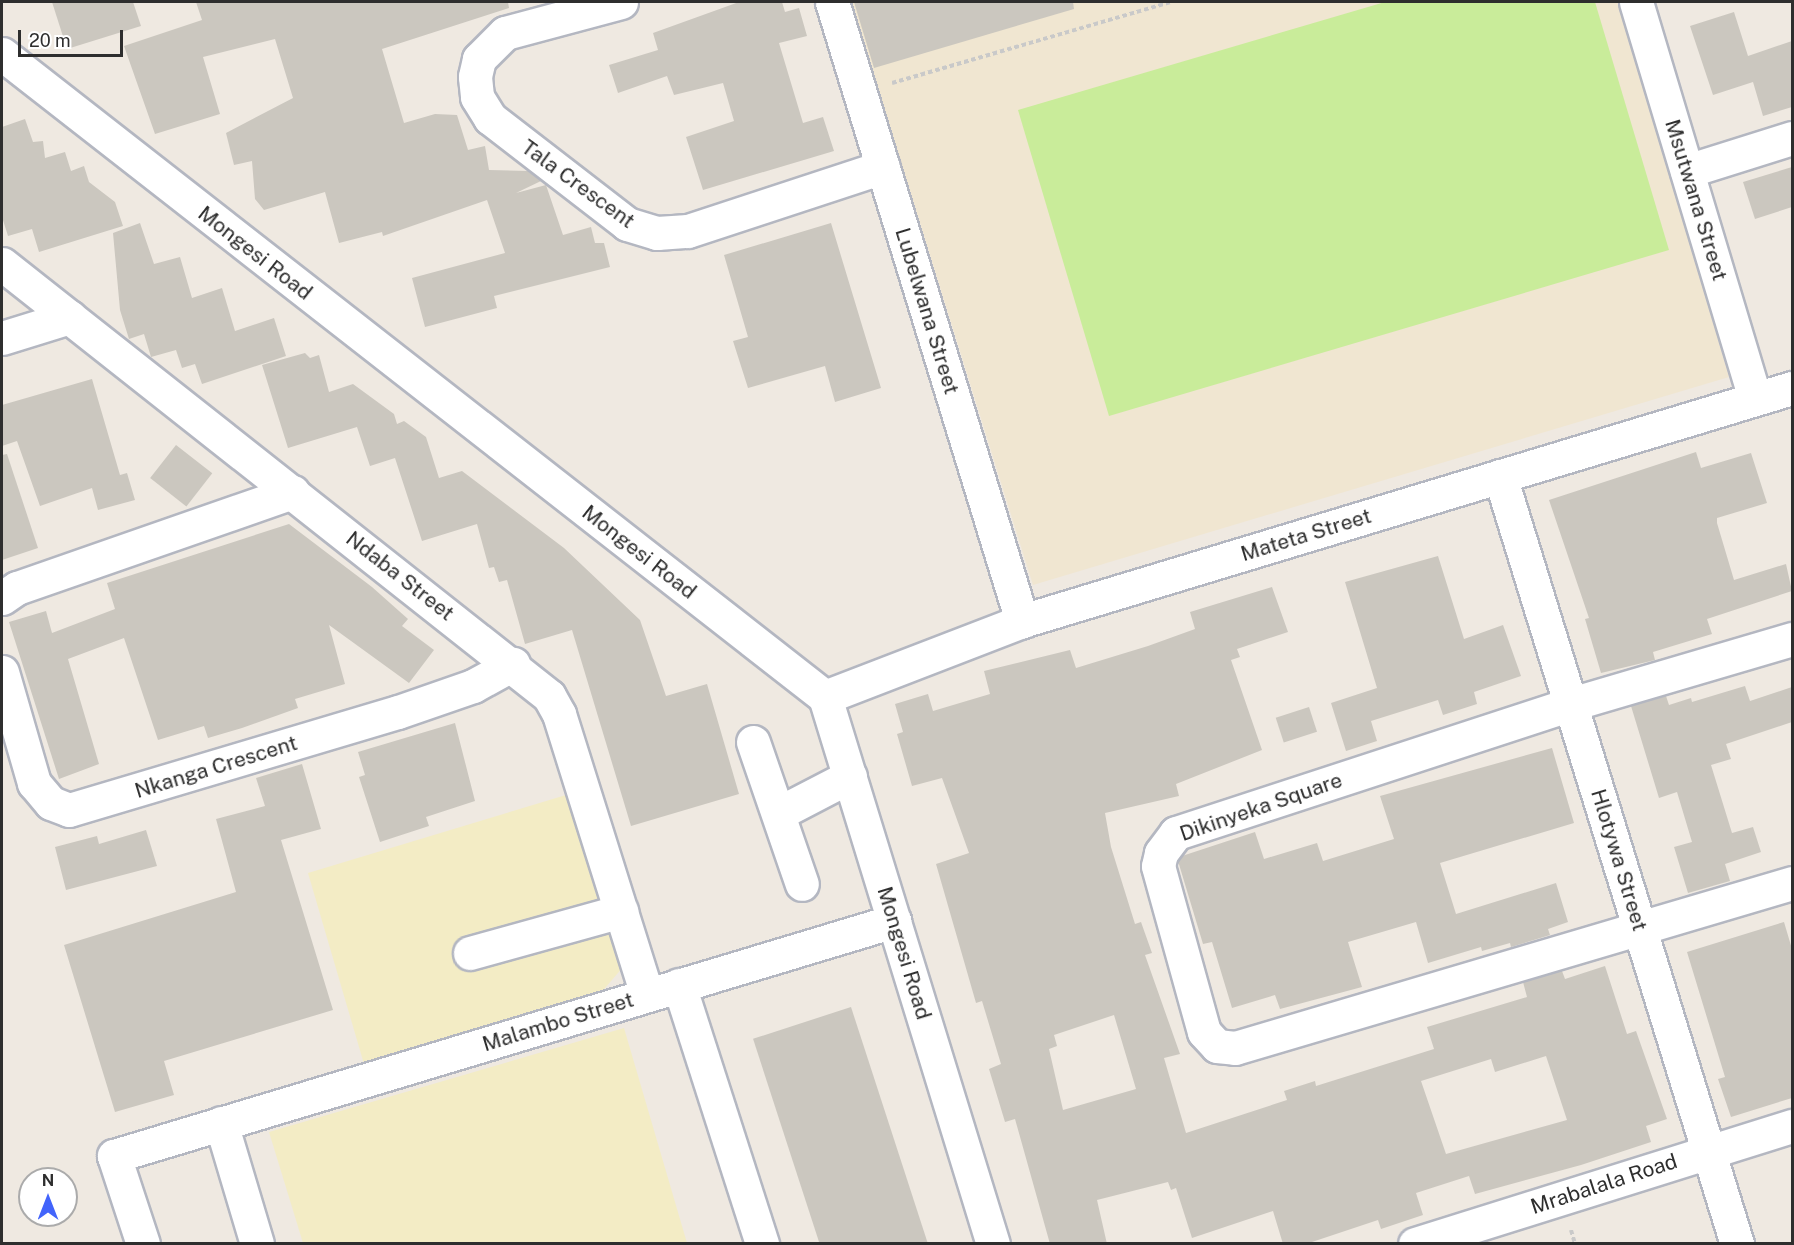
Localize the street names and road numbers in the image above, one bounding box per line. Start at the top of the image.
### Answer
street label: Msutwana Street [1659,116,1733,284]
street label: Tala Crescent [516,134,640,234]
street label: Mongesi Road [193,201,317,305]
street label: Lubelwana Street [890,225,964,397]
street label: Mongesi Road [577,500,701,604]
street label: Mateta Street [1238,503,1374,567]
street label: Ndaba Street [341,526,459,626]
street label: Nkanga Crescent [132,730,300,804]
street label: Dikinyeka Square [1176,767,1346,847]
street label: Hlotywa Street [1585,786,1653,934]
street label: Mongesi Road [872,883,936,1023]
street label: Malambo Street [479,987,637,1057]
street label: Mrabalala Road [1528,1148,1680,1220]

